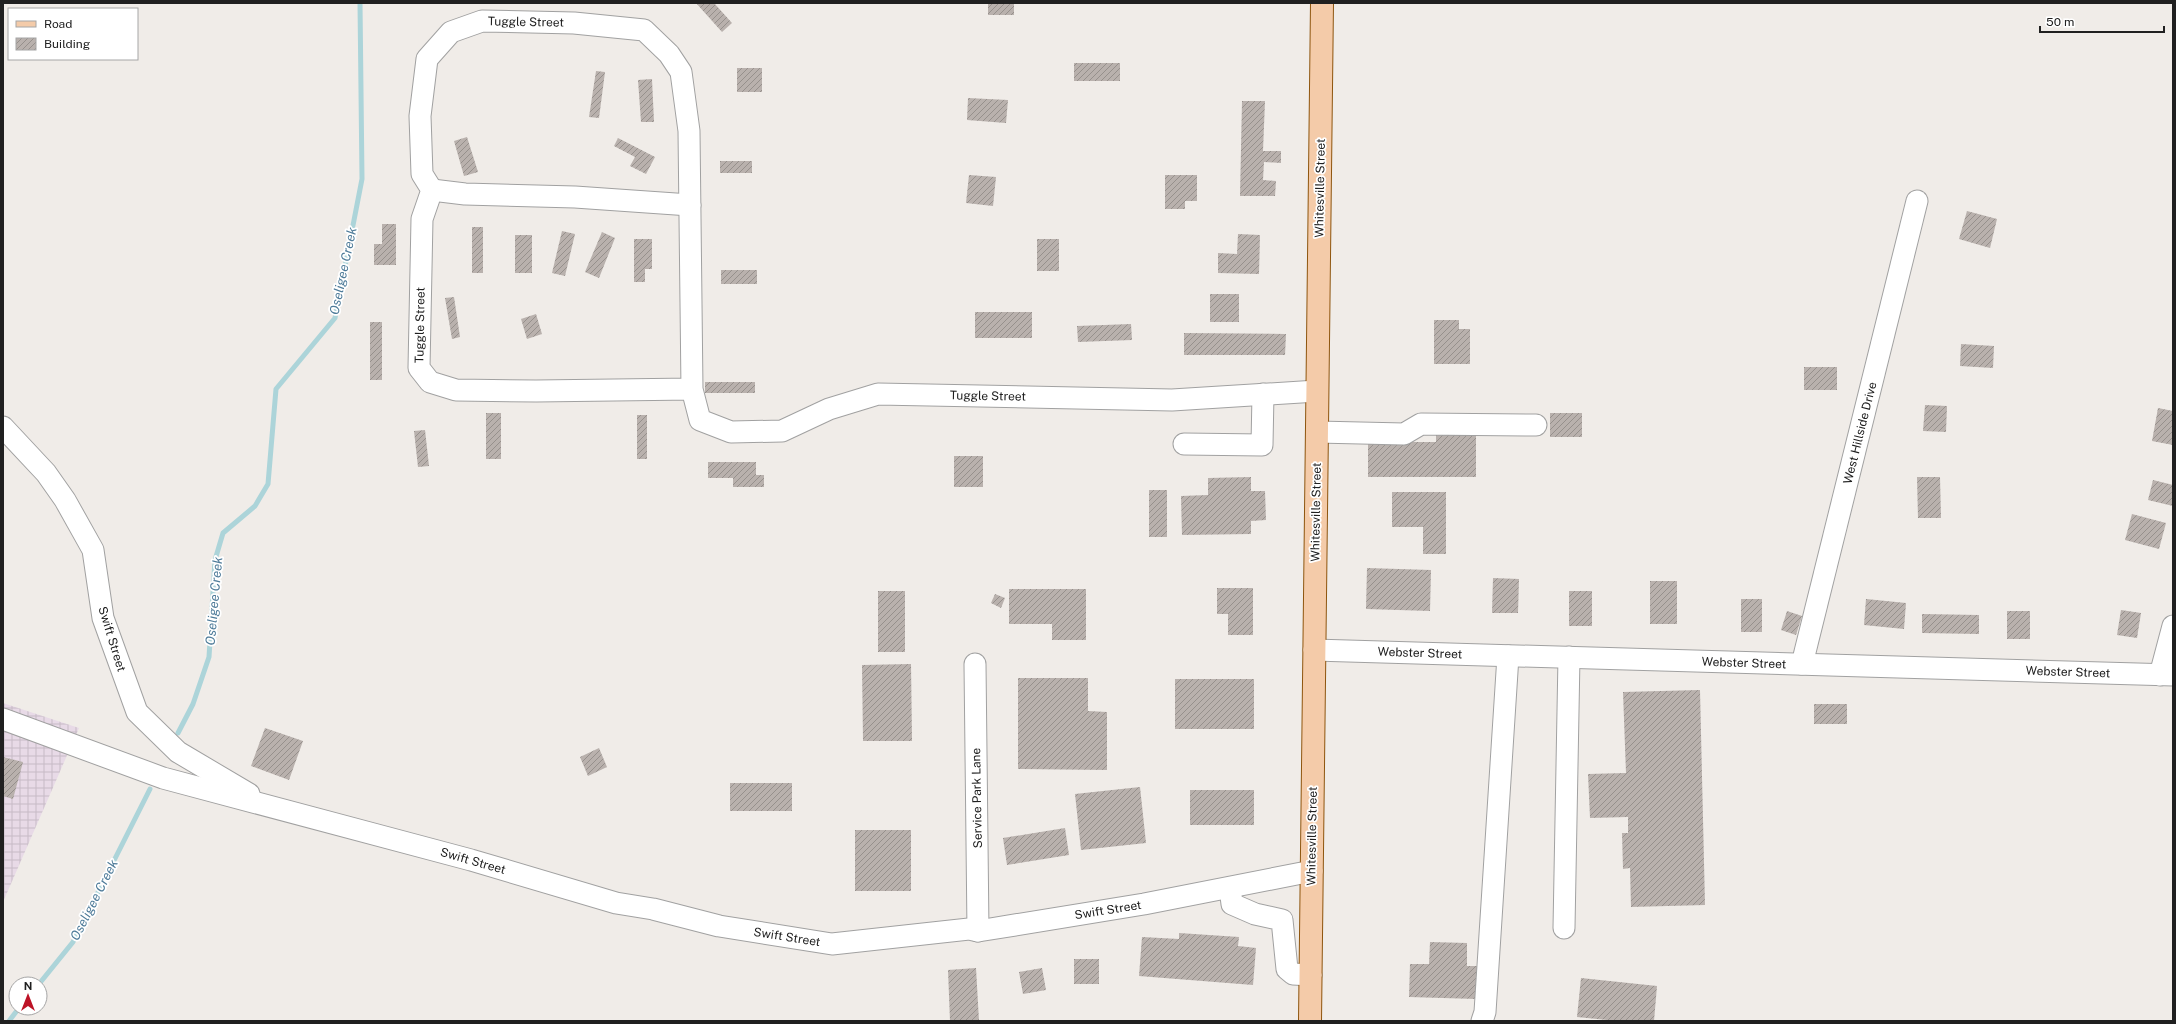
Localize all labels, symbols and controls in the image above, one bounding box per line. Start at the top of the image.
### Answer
legend [8,8,138,60]
scale bar [2040,8,2164,34]
street label: Tuggle Street [488,14,565,30]
text: 50 m [2046,15,2074,29]
text: Road [44,17,72,31]
text: Building [44,37,90,51]
street label: Whitesville Street [1312,138,1328,238]
water label: Oseligee Creek [326,226,360,316]
street label: Tuggle Street [412,286,428,363]
street label: West Hillside Drive [1841,380,1880,486]
street label: Tuggle Street [950,388,1027,404]
street label: Whitesville Street [1308,462,1324,562]
water label: Oseligee Creek [203,556,225,646]
street label: Swift Street [95,605,129,674]
street label: Webster Street [1377,645,1463,661]
street label: Webster Street [1701,655,1787,671]
street label: Webster Street [2025,664,2111,680]
street label: Service Park Lane [969,747,985,848]
street label: Whitesville Street [1304,786,1320,886]
street label: Swift Street [439,845,508,877]
water label: Oseligee Creek [67,857,121,943]
street label: Swift Street [1074,898,1143,922]
street label: Swift Street [753,925,822,949]
north arrow [8,976,48,1016]
text: N [24,980,32,992]

